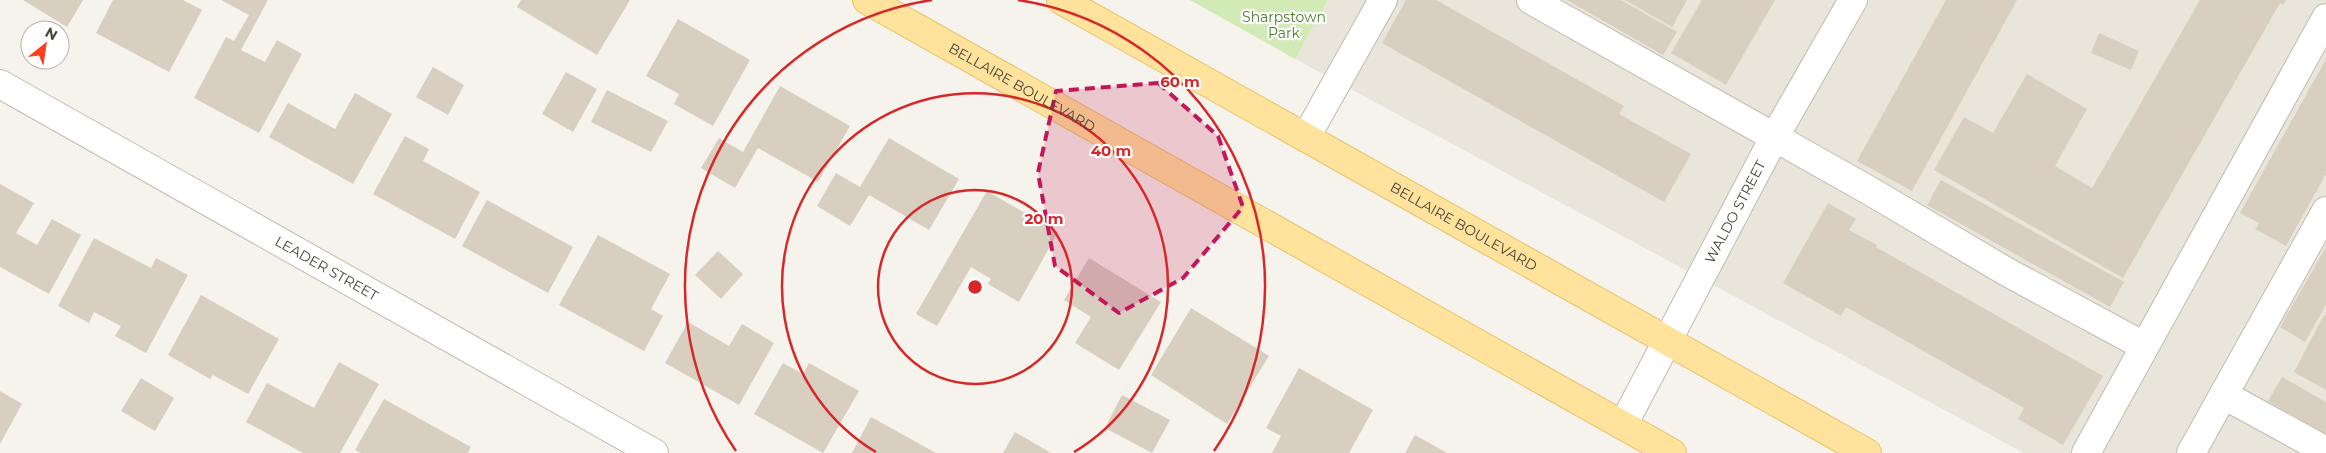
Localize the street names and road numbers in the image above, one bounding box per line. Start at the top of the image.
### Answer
street label: BELLAIRE BOULEVARD [945,39,1099,136]
street label: WALDO STREET [1701,157,1770,266]
street label: BELLAIRE BOULEVARD [1387,178,1540,275]
street label: LEADER STREET [272,232,381,305]

